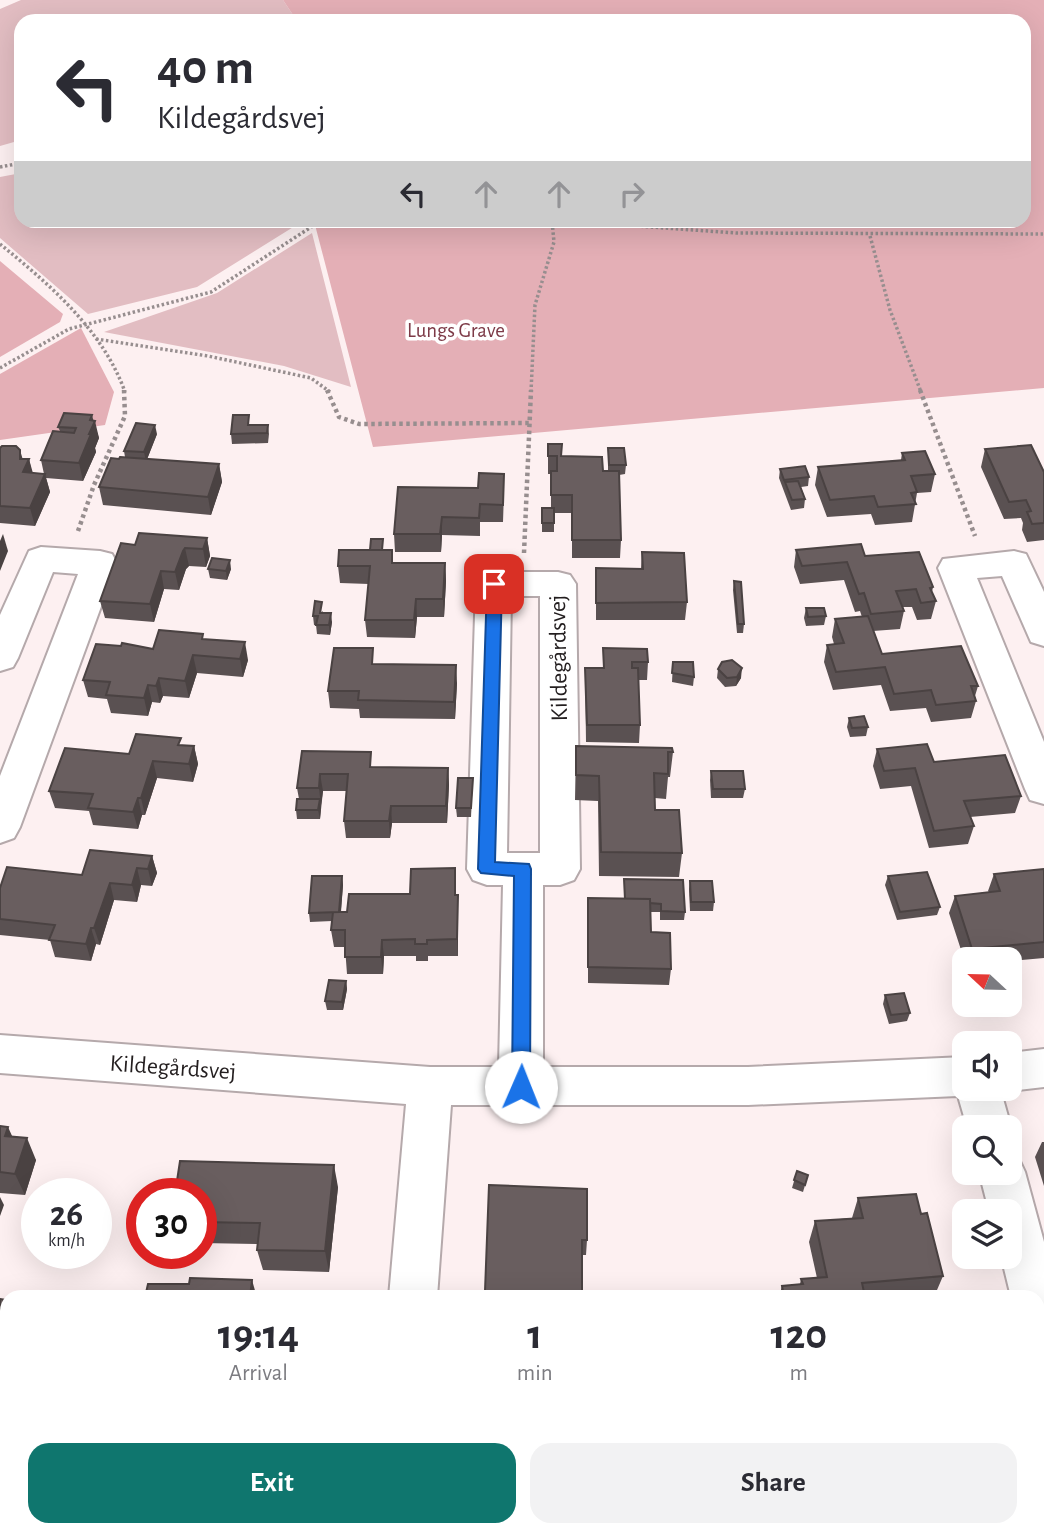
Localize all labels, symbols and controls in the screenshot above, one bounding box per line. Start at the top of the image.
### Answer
icon: left [42,42,133,133]
text: 40 m [157,44,254,93]
text: Kildegårdsvej [157,102,326,134]
icon: left [394,175,432,213]
icon: ahead [467,175,505,213]
icon: ahead [540,175,578,213]
icon: right [613,175,651,213]
park label: Lungs Grave [407,320,505,341]
pin [464,554,524,614]
icon: arrive [475,565,513,603]
street label: Kildegårdsvej [546,594,572,721]
north arrow [952,947,1022,1017]
map controls [952,947,1022,1269]
button: sound [952,1031,1022,1101]
position arrow [484,1050,558,1124]
street label: Kildegårdsvej [109,1052,237,1084]
button: search [952,1115,1022,1185]
speed limit sign: 30 [126,1178,217,1269]
text: 26 [50,1197,83,1232]
button: layers [952,1199,1022,1269]
text: km/h [48,1232,85,1250]
text: 19:14 [218,1314,299,1356]
text: 1 [527,1314,542,1356]
text: 120 [770,1314,827,1356]
text: Arrival [229,1362,288,1385]
text: min [517,1362,553,1385]
text: m [790,1362,808,1385]
button: Exit [28,1443,516,1523]
button: Share [530,1443,1017,1523]

